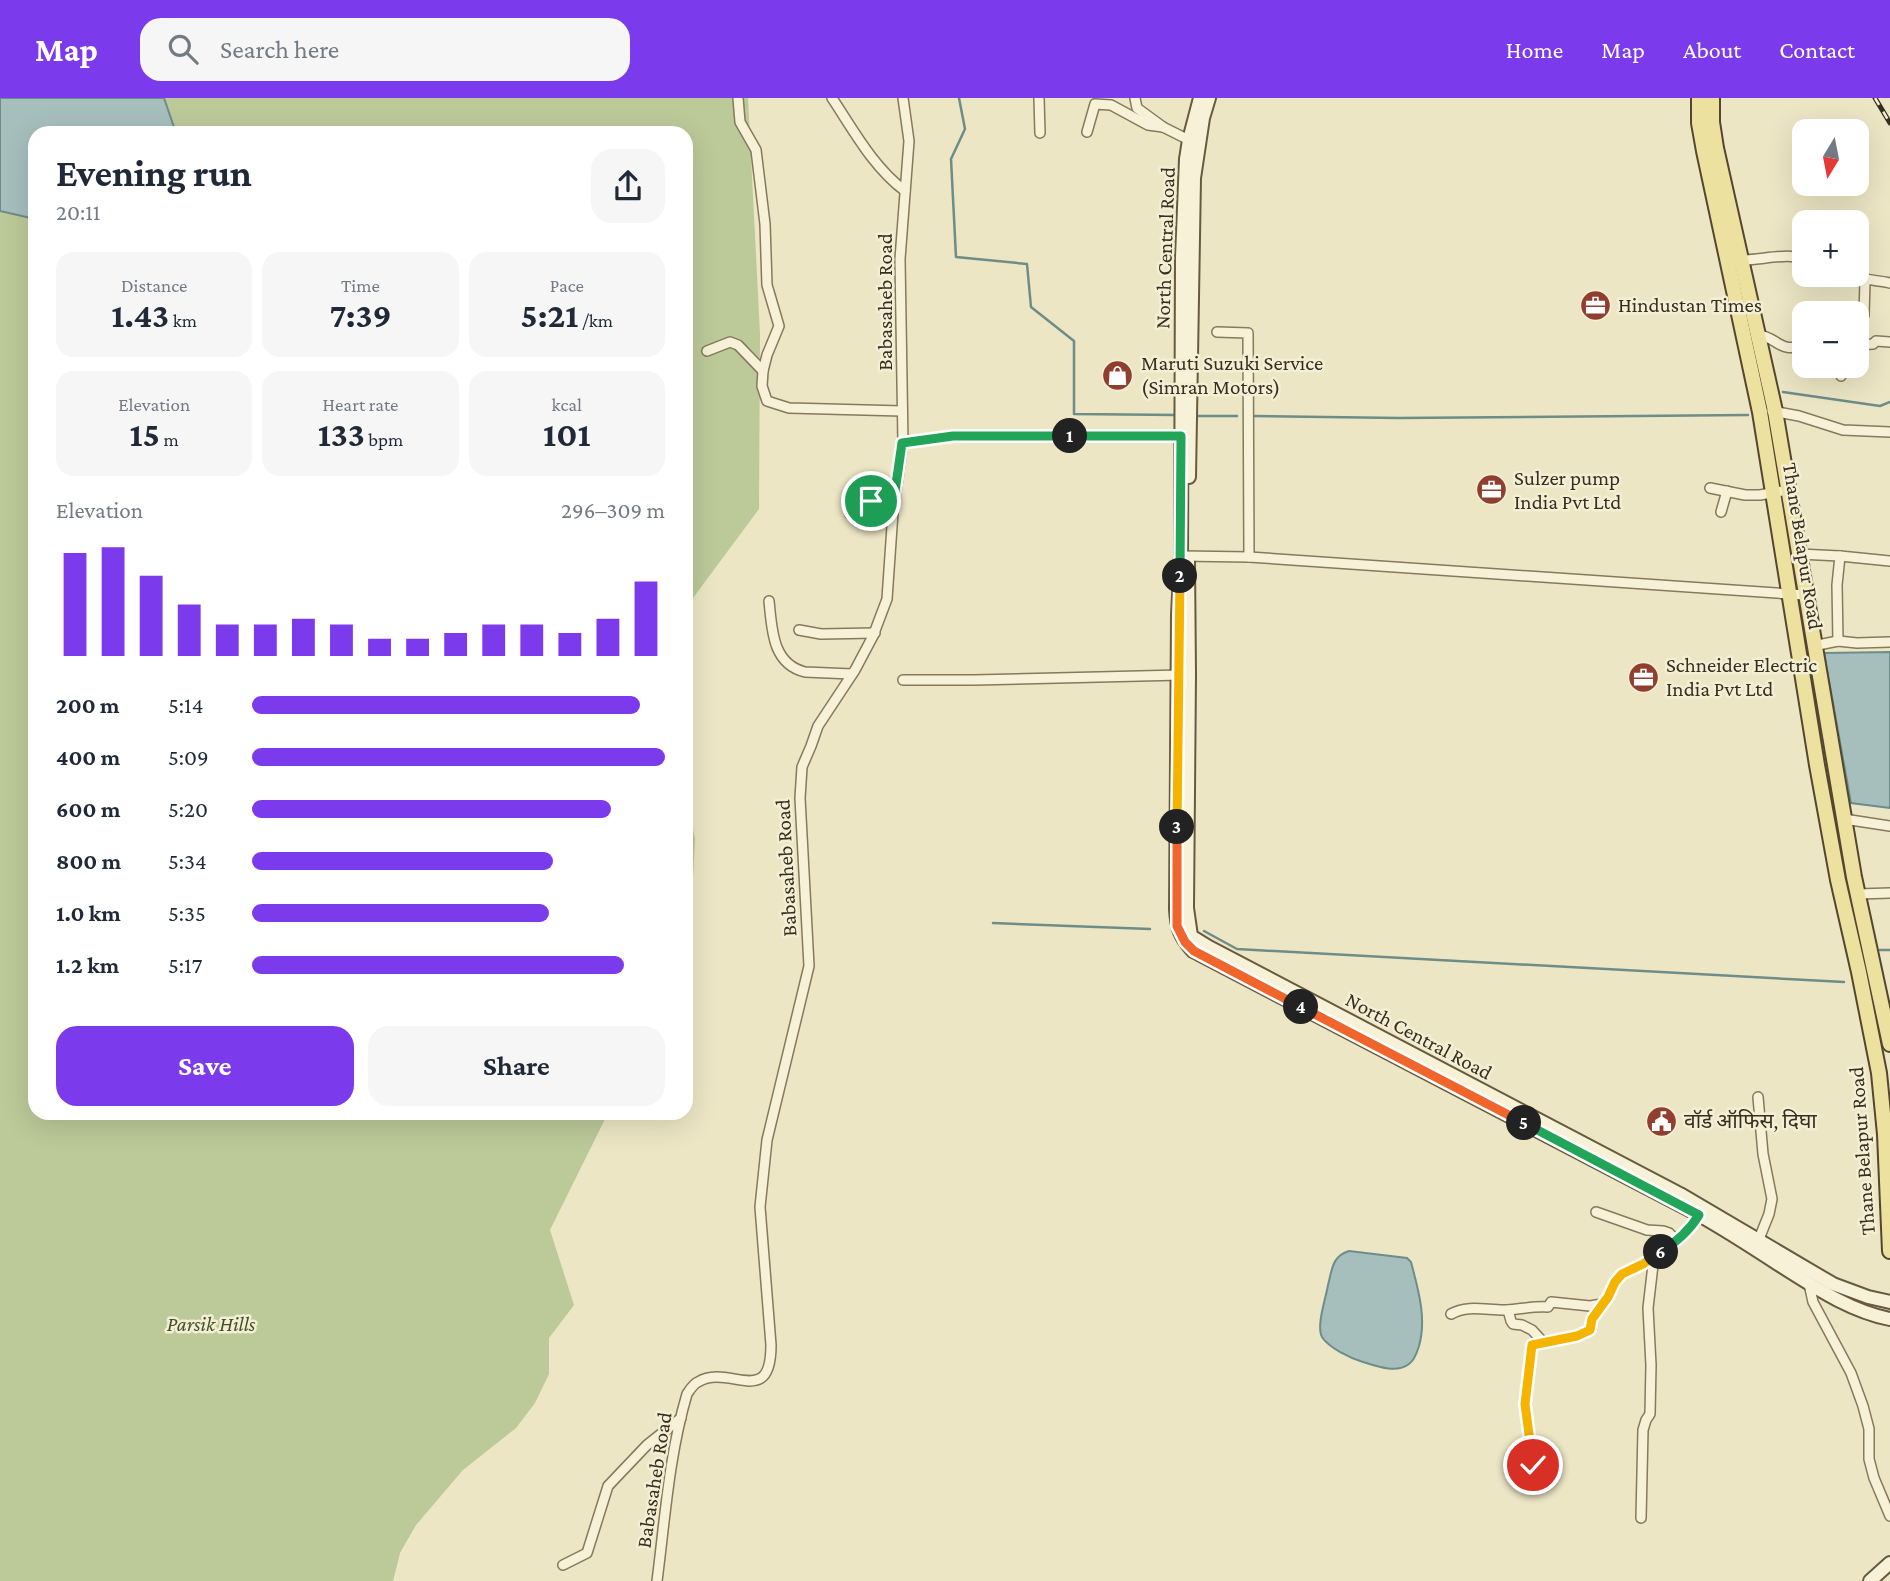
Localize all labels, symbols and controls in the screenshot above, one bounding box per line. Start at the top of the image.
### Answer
search box [140,18,630,81]
icon: search [164,30,202,68]
text: Map [35,31,98,68]
text: Search here [220,35,339,64]
text: Home [1506,36,1563,63]
text: Map [1601,36,1645,63]
text: About [1683,36,1741,63]
text: Contact [1779,36,1855,63]
north arrow [1792,119,1869,196]
map controls [1792,119,1869,378]
button: share [591,149,665,223]
text: Evening run [56,152,252,194]
street label: North Central Road [1150,166,1180,330]
text: 20:11 [56,199,101,225]
button: + [1792,210,1869,287]
street label: Babasaheb Road [873,233,897,371]
text: Distance [121,275,187,296]
text: Time [341,275,380,296]
text: Pace [550,275,584,296]
office icon: Hindustan Times [1578,288,1612,322]
place label: Hindustan Times [1618,293,1762,317]
text: 1.43 [111,296,169,335]
text: 7:39 [329,296,392,335]
text: 5:21 [521,296,578,335]
button: − [1792,301,1869,378]
text: km [169,310,197,331]
text: /km [578,310,613,331]
place label: Maruti Suzuki Service (Simran Motors) [1141,351,1323,399]
shop icon: Maruti Suzuki Service (Simran Motors) [1101,358,1135,392]
text: Elevation [118,394,190,415]
text: Heart rate [323,394,398,415]
text: kcal [552,394,582,415]
text: 15 [130,415,160,454]
text: 133 [318,415,365,454]
text: 101 [543,415,591,454]
pin: 1 [1052,418,1088,454]
text: 1 [1066,425,1073,446]
text: m [160,429,179,450]
text: bpm [365,429,403,450]
street label: Thane Belapur Road [1778,461,1828,631]
place label: Sulzer pump India Pvt Ltd [1514,466,1621,514]
pin [841,471,901,531]
office icon: Sulzer pump India Pvt Ltd [1474,473,1508,507]
icon: arrive [852,482,890,520]
text: Elevation [56,497,143,523]
text: 296–309 m [561,497,665,523]
pin: 2 [1162,559,1198,594]
text: 2 [1175,565,1184,586]
place label: Schneider Electric India Pvt Ltd [1666,653,1817,701]
office icon: Schneider Electric India Pvt Ltd [1626,660,1660,694]
text: 200 m [56,692,120,718]
text: 5:14 [168,692,204,718]
text: 400 m [56,744,120,770]
text: 5:09 [168,744,209,770]
text: 600 m [56,796,120,822]
text: 5:20 [168,796,208,822]
street label: Babasaheb Road [770,799,802,937]
pin: 3 [1160,810,1194,844]
text: 3 [1172,816,1181,837]
text: 800 m [56,848,121,874]
text: 5:34 [168,848,207,874]
text: 1.0 km [56,900,121,926]
text: 5:35 [168,900,206,926]
text: 1.2 km [56,952,119,978]
text: 5:17 [168,952,202,978]
street label: North Central Road [1342,987,1496,1085]
pin: 4 [1284,990,1318,1024]
text: 4 [1295,996,1306,1017]
button: Save [56,1026,354,1106]
button: Share [368,1026,665,1106]
street label: Thane Belapur Road [1844,1066,1880,1236]
public building icon: वॉर्ड ऑफिस, दिघा [1644,1104,1678,1138]
pin: 5 [1506,1105,1542,1140]
place label: वॉर्ड ऑफिस, दिघा [1684,1109,1817,1133]
text: 5 [1519,1112,1528,1133]
pin: 6 [1644,1234,1678,1270]
text: 6 [1655,1241,1666,1262]
park label: Parsik Hills [167,1312,256,1336]
street label: Babasaheb Road [631,1410,677,1550]
pin [1503,1435,1563,1495]
icon: check [1514,1446,1552,1484]

